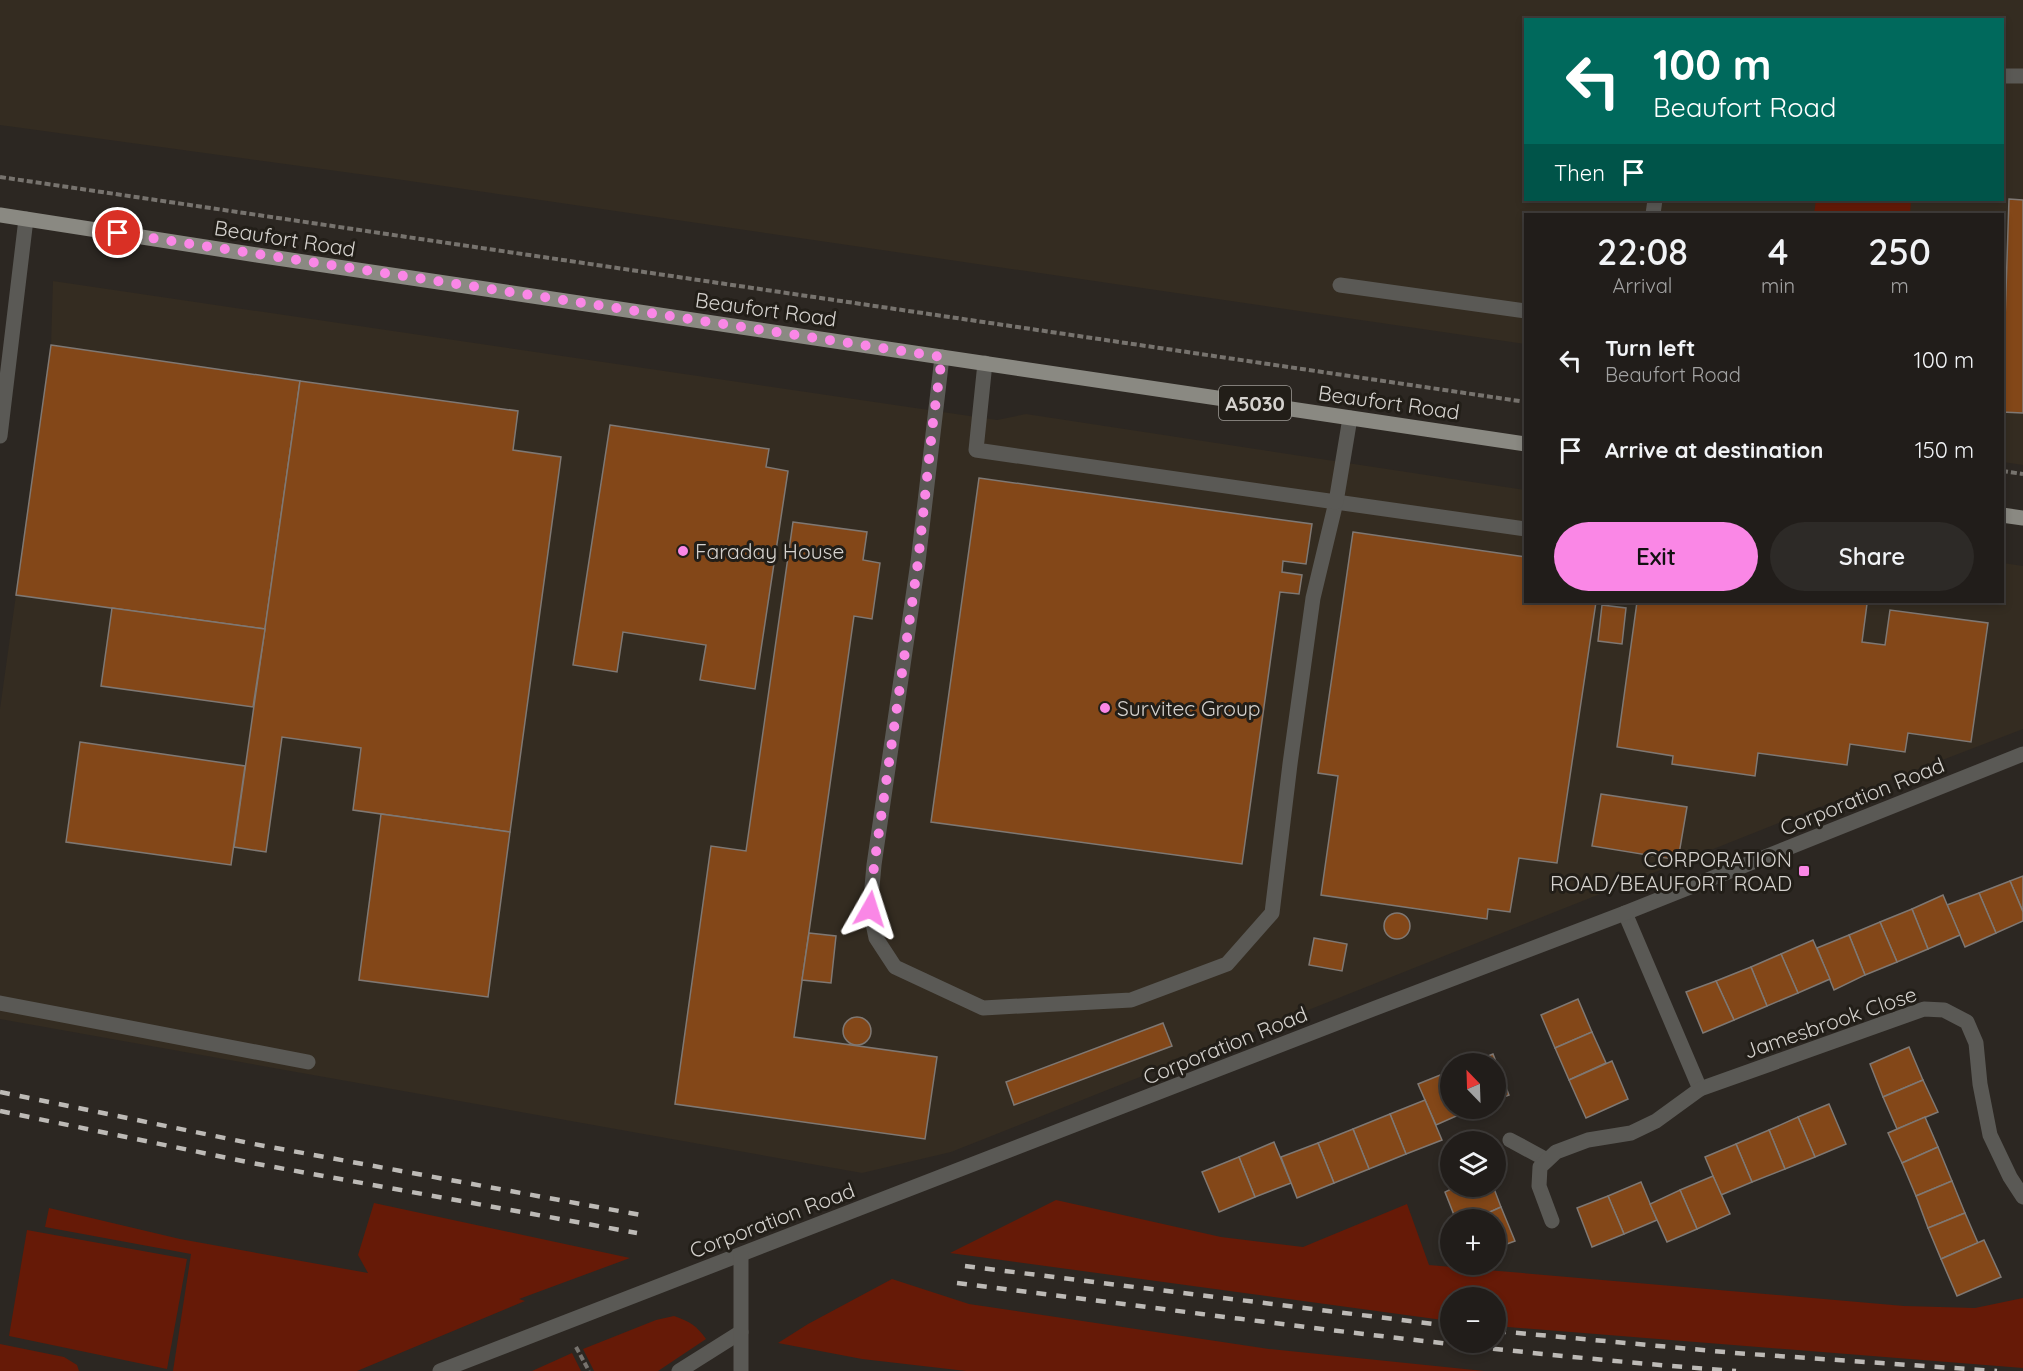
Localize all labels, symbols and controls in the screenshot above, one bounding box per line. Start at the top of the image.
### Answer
text: 100 m [1653,38,1771,91]
icon: left [1554,42,1632,120]
text: Beaufort Road [1653,90,1836,124]
icon: arrive [1617,156,1650,189]
text: Then [1554,159,1605,187]
pin [92,207,143,258]
street label: Beaufort Road [213,214,357,262]
icon: arrive [101,216,134,249]
text: 22:08 [1597,229,1688,274]
text: 4 [1768,229,1788,274]
text: 250 [1868,229,1931,274]
text: Arrival [1613,273,1672,298]
text: min [1761,273,1795,298]
text: m [1890,273,1909,298]
street label: Beaufort Road [694,286,838,332]
text: Turn left [1605,334,1695,362]
icon: left [1554,344,1587,377]
text: 100 m [1914,346,1974,374]
text: Beaufort Road [1605,362,1741,387]
street label: Beaufort Road [1317,379,1461,425]
road number: A5030 [1219,386,1291,420]
icon: arrive [1554,434,1587,467]
text: Arrive at destination [1605,436,1823,464]
text: 150 m [1915,436,1974,464]
button: Exit [1554,522,1758,591]
button: Share [1770,522,1974,591]
place label: Faraday House [695,538,844,564]
marker: Faraday House [676,544,690,558]
place label: Survitec Group [1117,695,1261,721]
marker: Survitec Group [1098,701,1112,715]
street label: Corporation Road [1776,751,1948,841]
place label: CORPORATION ROAD/BEAUFORT ROAD [1550,846,1792,896]
marker: CORPORATION ROAD/BEAUFORT ROAD [1797,864,1811,878]
position arrow [838,877,902,941]
street label: Jamesbrook Close [1740,980,1920,1064]
street label: Corporation Road [1139,1000,1311,1090]
north arrow [1440,1053,1506,1119]
map controls [1440,1053,1506,1353]
button: layers [1440,1131,1506,1197]
street label: Corporation Road [686,1177,858,1263]
button: + [1440,1209,1506,1275]
button: − [1440,1287,1506,1353]

